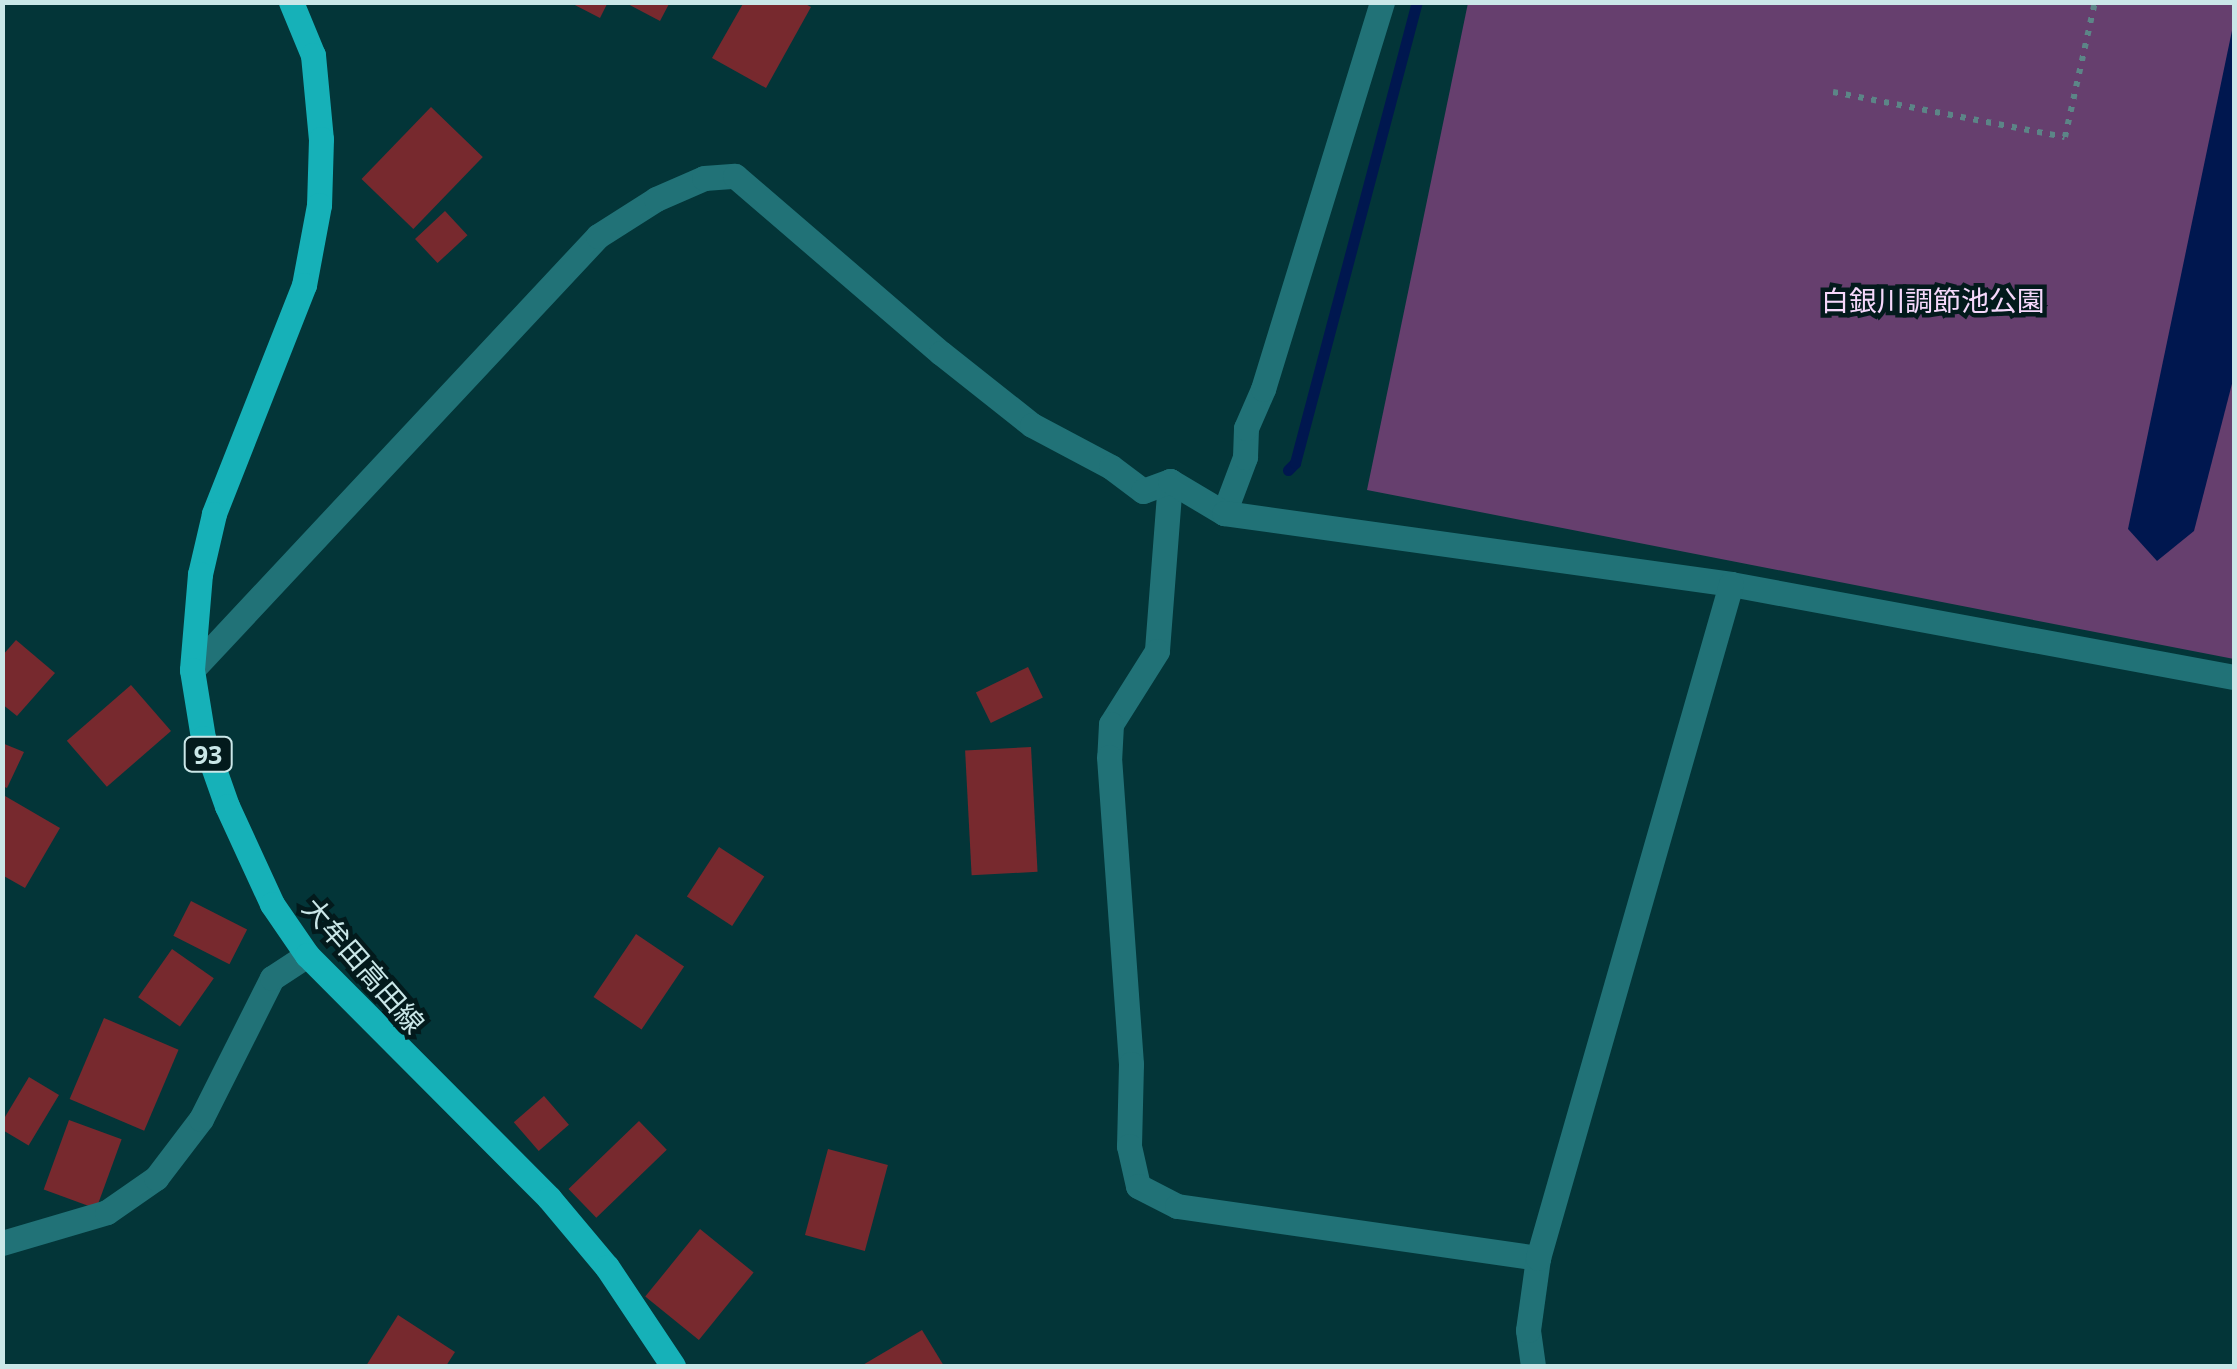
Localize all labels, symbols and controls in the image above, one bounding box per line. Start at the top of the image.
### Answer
park label: 白銀川調節池公園 [1821,283,2045,317]
road number: 93 [183,734,233,774]
street label: 大牟田高田線 [296,891,432,1039]

